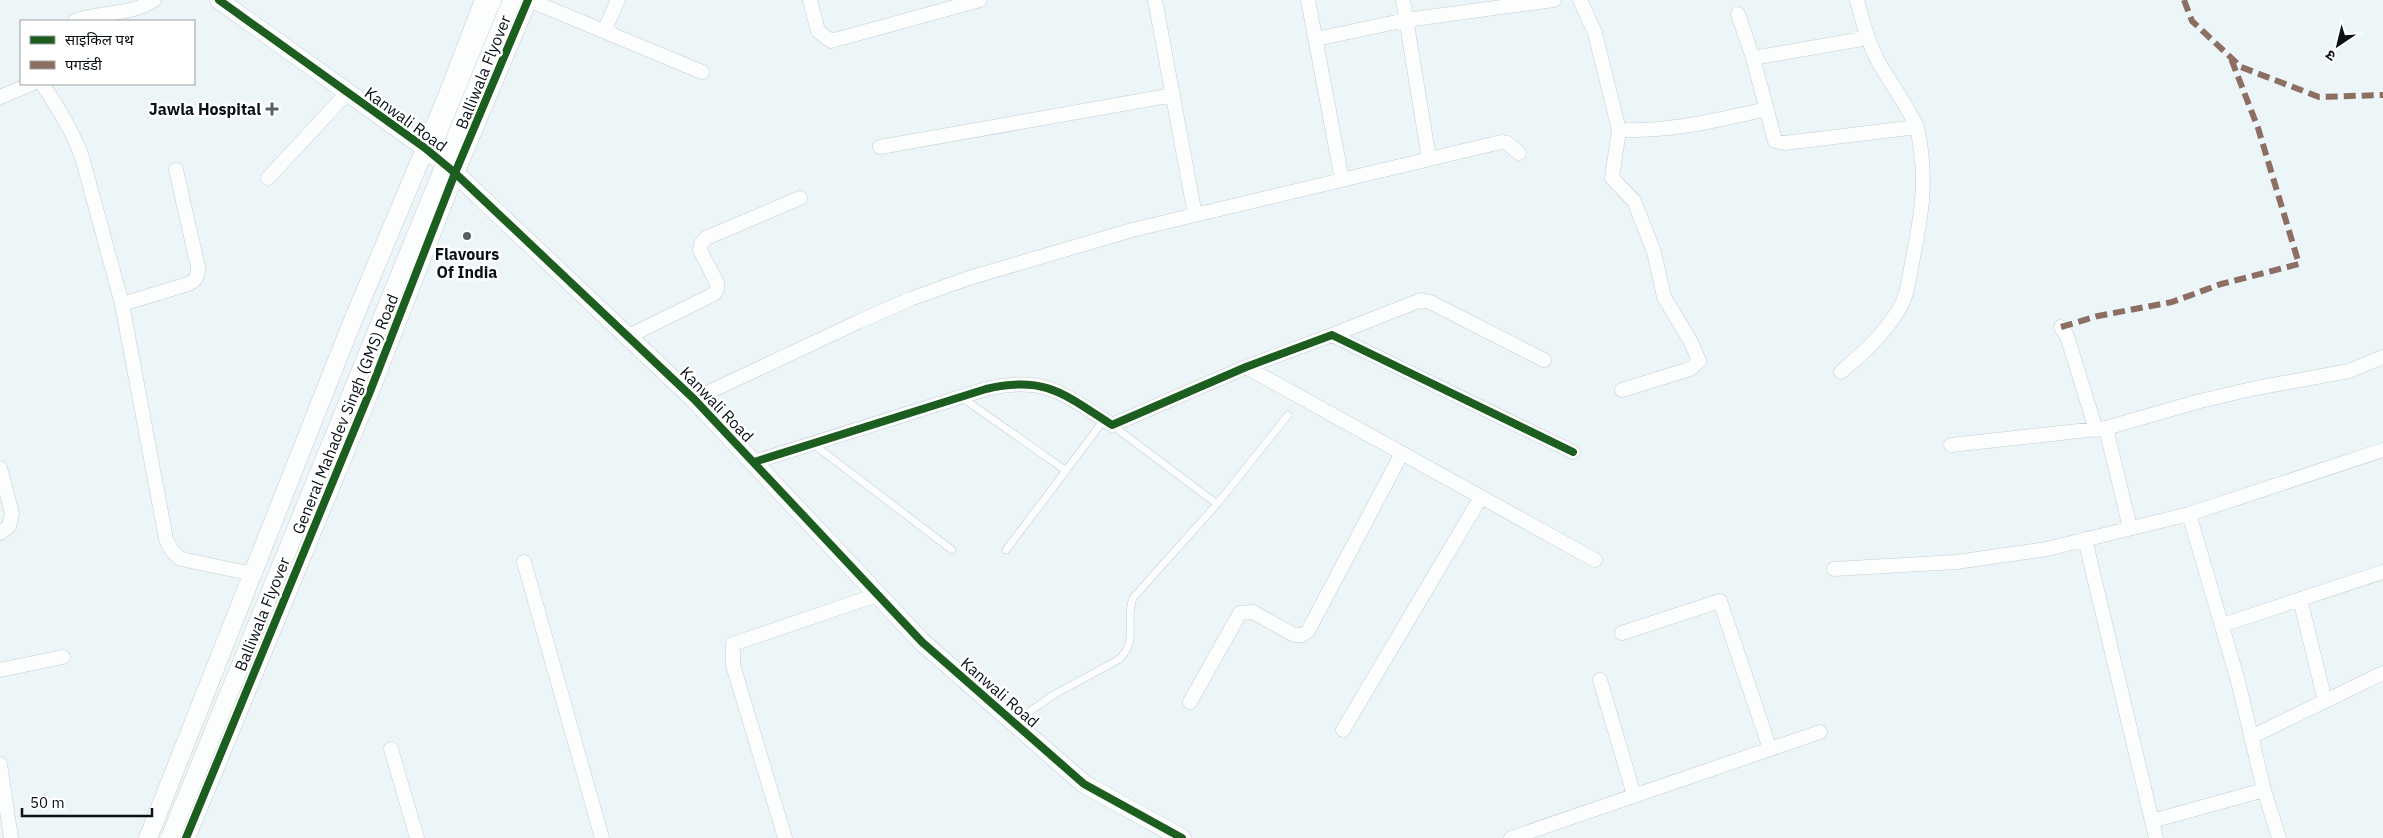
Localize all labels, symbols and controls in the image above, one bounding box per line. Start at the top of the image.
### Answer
street label: Balliwala Flyover [451,12,515,132]
legend [20,20,195,85]
north arrow [2313,20,2363,70]
text: साइकिल पथ [65,30,134,49]
text: उ [2321,45,2339,65]
text: पगडंडी [65,55,103,74]
street label: Kanwali Road [361,82,451,156]
place label: Jawla Hospital [149,99,261,119]
marker: Jawla Hospital [265,102,279,116]
marker: Flavours Of India [461,230,473,242]
place label: Flavours Of India [435,244,499,282]
street label: General Mahadev Singh (GMS) Road [288,291,402,537]
street label: Kanwali Road [676,362,758,446]
street label: Balliwala Flyover [230,554,294,674]
street label: Kanwali Road [957,653,1043,731]
scale bar [22,786,152,818]
text: 50 m [30,793,65,812]

